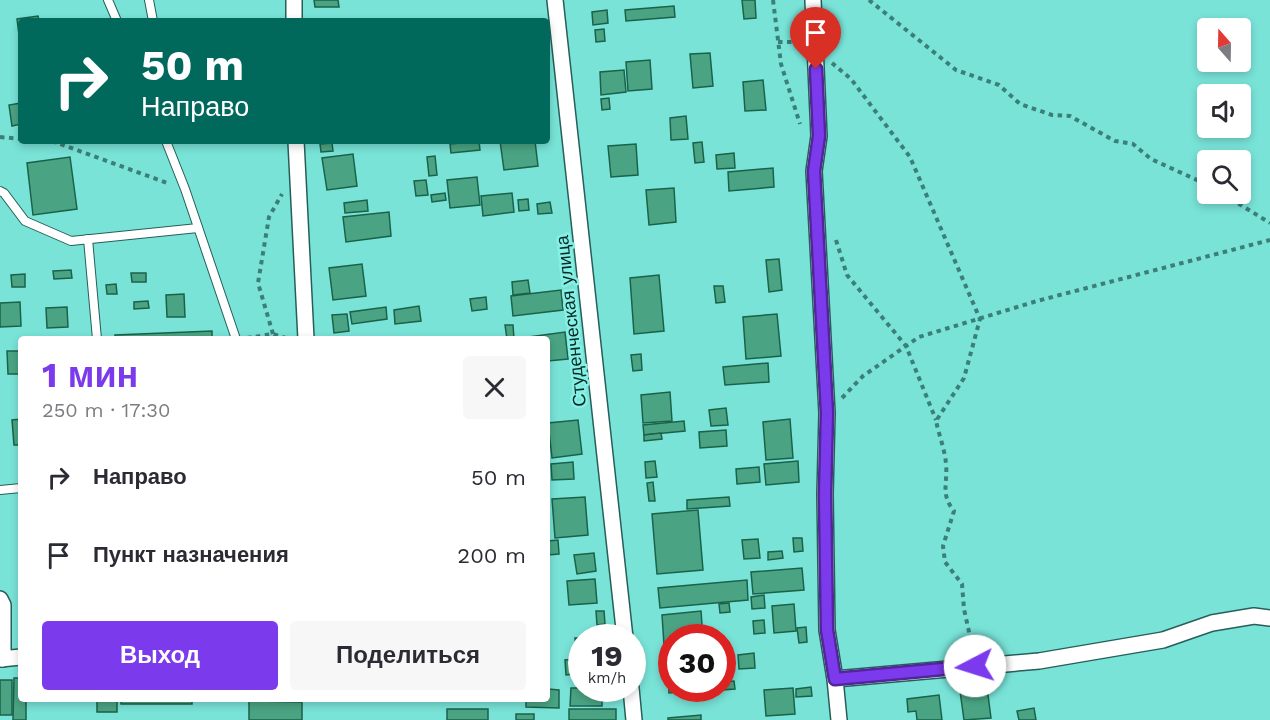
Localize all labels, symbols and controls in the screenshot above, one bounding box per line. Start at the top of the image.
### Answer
pin [790,7,841,69]
icon: arrive [799,16,832,49]
north arrow [1197,18,1251,72]
map controls [1197,18,1251,204]
text: 50 m [141,41,244,90]
icon: right [42,42,120,120]
button: sound [1197,84,1251,138]
text: Направо [141,91,249,123]
button: search [1197,150,1251,204]
street label: Студенческая улица [551,233,590,408]
text: 1 мин [42,354,138,396]
button: close [463,356,526,419]
text: 250 m · 17:30 [42,398,170,422]
icon: right [42,461,75,494]
text: Направо [93,464,187,489]
text: 50 m [471,465,526,490]
icon: arrive [42,539,75,572]
text: Пункт назначения [93,542,289,567]
text: 200 m [457,543,526,568]
button: Выход [42,621,278,690]
button: Поделиться [290,621,526,690]
speed limit sign: 30 [658,624,736,702]
position arrow [943,634,1007,698]
text: 19 [591,638,623,673]
text: km/h [588,669,626,687]

